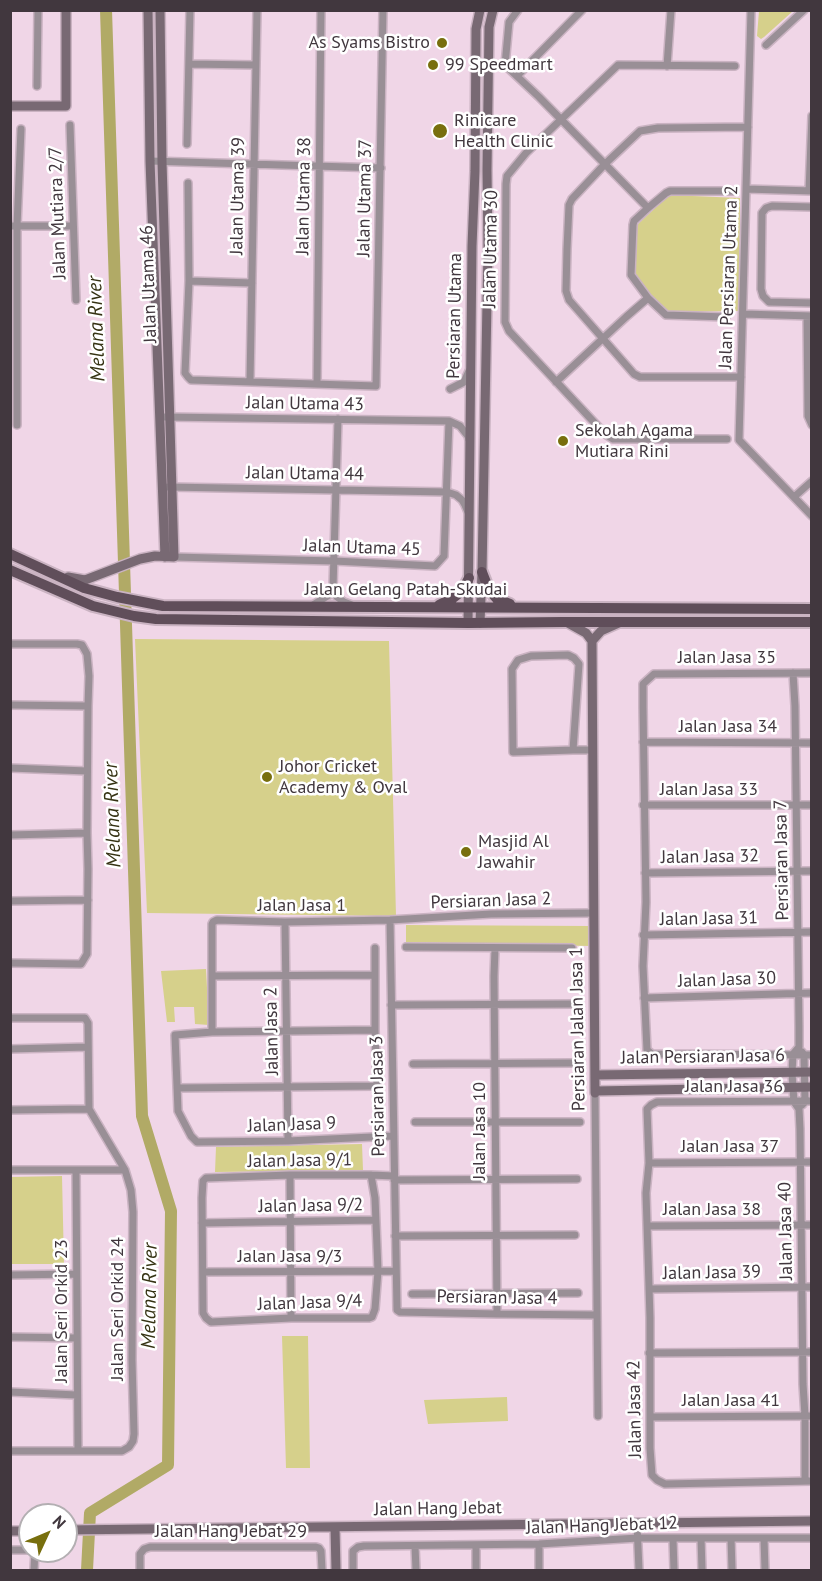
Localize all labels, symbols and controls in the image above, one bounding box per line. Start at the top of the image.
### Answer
place label: As Syams Bistro [308,32,430,54]
marker: As Syams Bistro [435,36,449,50]
place label: 99 Speedmart [445,54,553,76]
marker: 99 Speedmart [426,58,440,72]
place label: Rinicare Health Clinic [454,110,553,152]
marker: Rinicare Health Clinic [431,122,449,140]
street label: Jalan Utama 39 [226,137,250,255]
street label: Jalan Utama 38 [292,137,316,255]
street label: Jalan Utama 37 [353,139,377,257]
street label: Jalan Mutiara 2/7 [45,146,71,280]
street label: Jalan Persiaran Utama 2 [715,185,743,369]
street label: Jalan Utama 30 [479,190,503,308]
street label: Jalan Utama 46 [136,225,162,343]
street label: Persiaran Utama [443,253,467,379]
water label: Melana River [83,276,111,382]
street label: Jalan Utama 43 [246,392,364,416]
place label: Sekolah Agama Mutiara Rini [575,420,693,462]
marker: Sekolah Agama Mutiara Rini [556,434,570,448]
street label: Jalan Utama 44 [246,462,364,486]
street label: Jalan Utama 45 [303,535,421,561]
street label: Jalan Gelang Patah-Skudai [305,579,507,601]
street label: Jalan Jasa 35 [678,647,776,669]
street label: Jalan Jasa 34 [679,716,777,738]
place label: Johor Cricket Academy & Oval [279,756,407,798]
water label: Melana River [99,762,127,868]
marker: Johor Cricket Academy & Oval [260,770,274,784]
street label: Jalan Jasa 33 [660,779,758,801]
street label: Persiaran Jasa 7 [770,799,794,921]
place label: Masjid Al Jawahir [478,831,549,874]
marker: Masjid Al Jawahir [459,845,473,859]
street label: Jalan Jasa 32 [661,845,759,869]
street label: Persiaran Jasa 2 [430,888,552,914]
street label: Jalan Jasa 1 [258,895,346,917]
street label: Jalan Jasa 31 [660,907,758,931]
street label: Persiaran Jalan Jasa 1 [566,947,590,1111]
street label: Jalan Jasa 30 [678,967,776,993]
street label: Jalan Jasa 2 [260,987,284,1075]
street label: Persiaran Jasa 3 [366,1035,390,1157]
street label: Jalan Persiaran Jasa 6 [621,1045,785,1069]
street label: Jalan Jasa 36 [685,1076,783,1098]
street label: Jalan Jasa 10 [469,1082,491,1180]
street label: Jalan Jasa 9 [248,1113,336,1137]
street label: Jalan Jasa 37 [681,1136,779,1158]
street label: Jalan Jasa 9/1 [248,1149,352,1173]
street label: Jalan Jasa 40 [774,1182,798,1280]
street label: Jalan Jasa 9/2 [259,1194,363,1218]
street label: Jalan Jasa 38 [663,1199,761,1221]
street label: Jalan Seri Orkid 24 [107,1237,129,1381]
street label: Jalan Seri Orkid 23 [51,1239,73,1383]
water label: Melana River [137,1243,163,1349]
street label: Jalan Jasa 9/3 [238,1246,342,1268]
street label: Jalan Jasa 39 [663,1261,761,1285]
street label: Persiaran Jasa 4 [436,1286,558,1310]
street label: Jalan Jasa 9/4 [257,1290,363,1316]
street label: Jalan Jasa 42 [623,1360,647,1458]
street label: Jalan Jasa 41 [682,1390,780,1412]
street label: Jalan Hang Jebat [374,1497,502,1521]
north arrow [18,1503,78,1563]
text: N [49,1511,70,1533]
street label: Jalan Hang Jebat 12 [526,1513,678,1539]
street label: Jalan Hang Jebat 29 [155,1521,307,1543]

